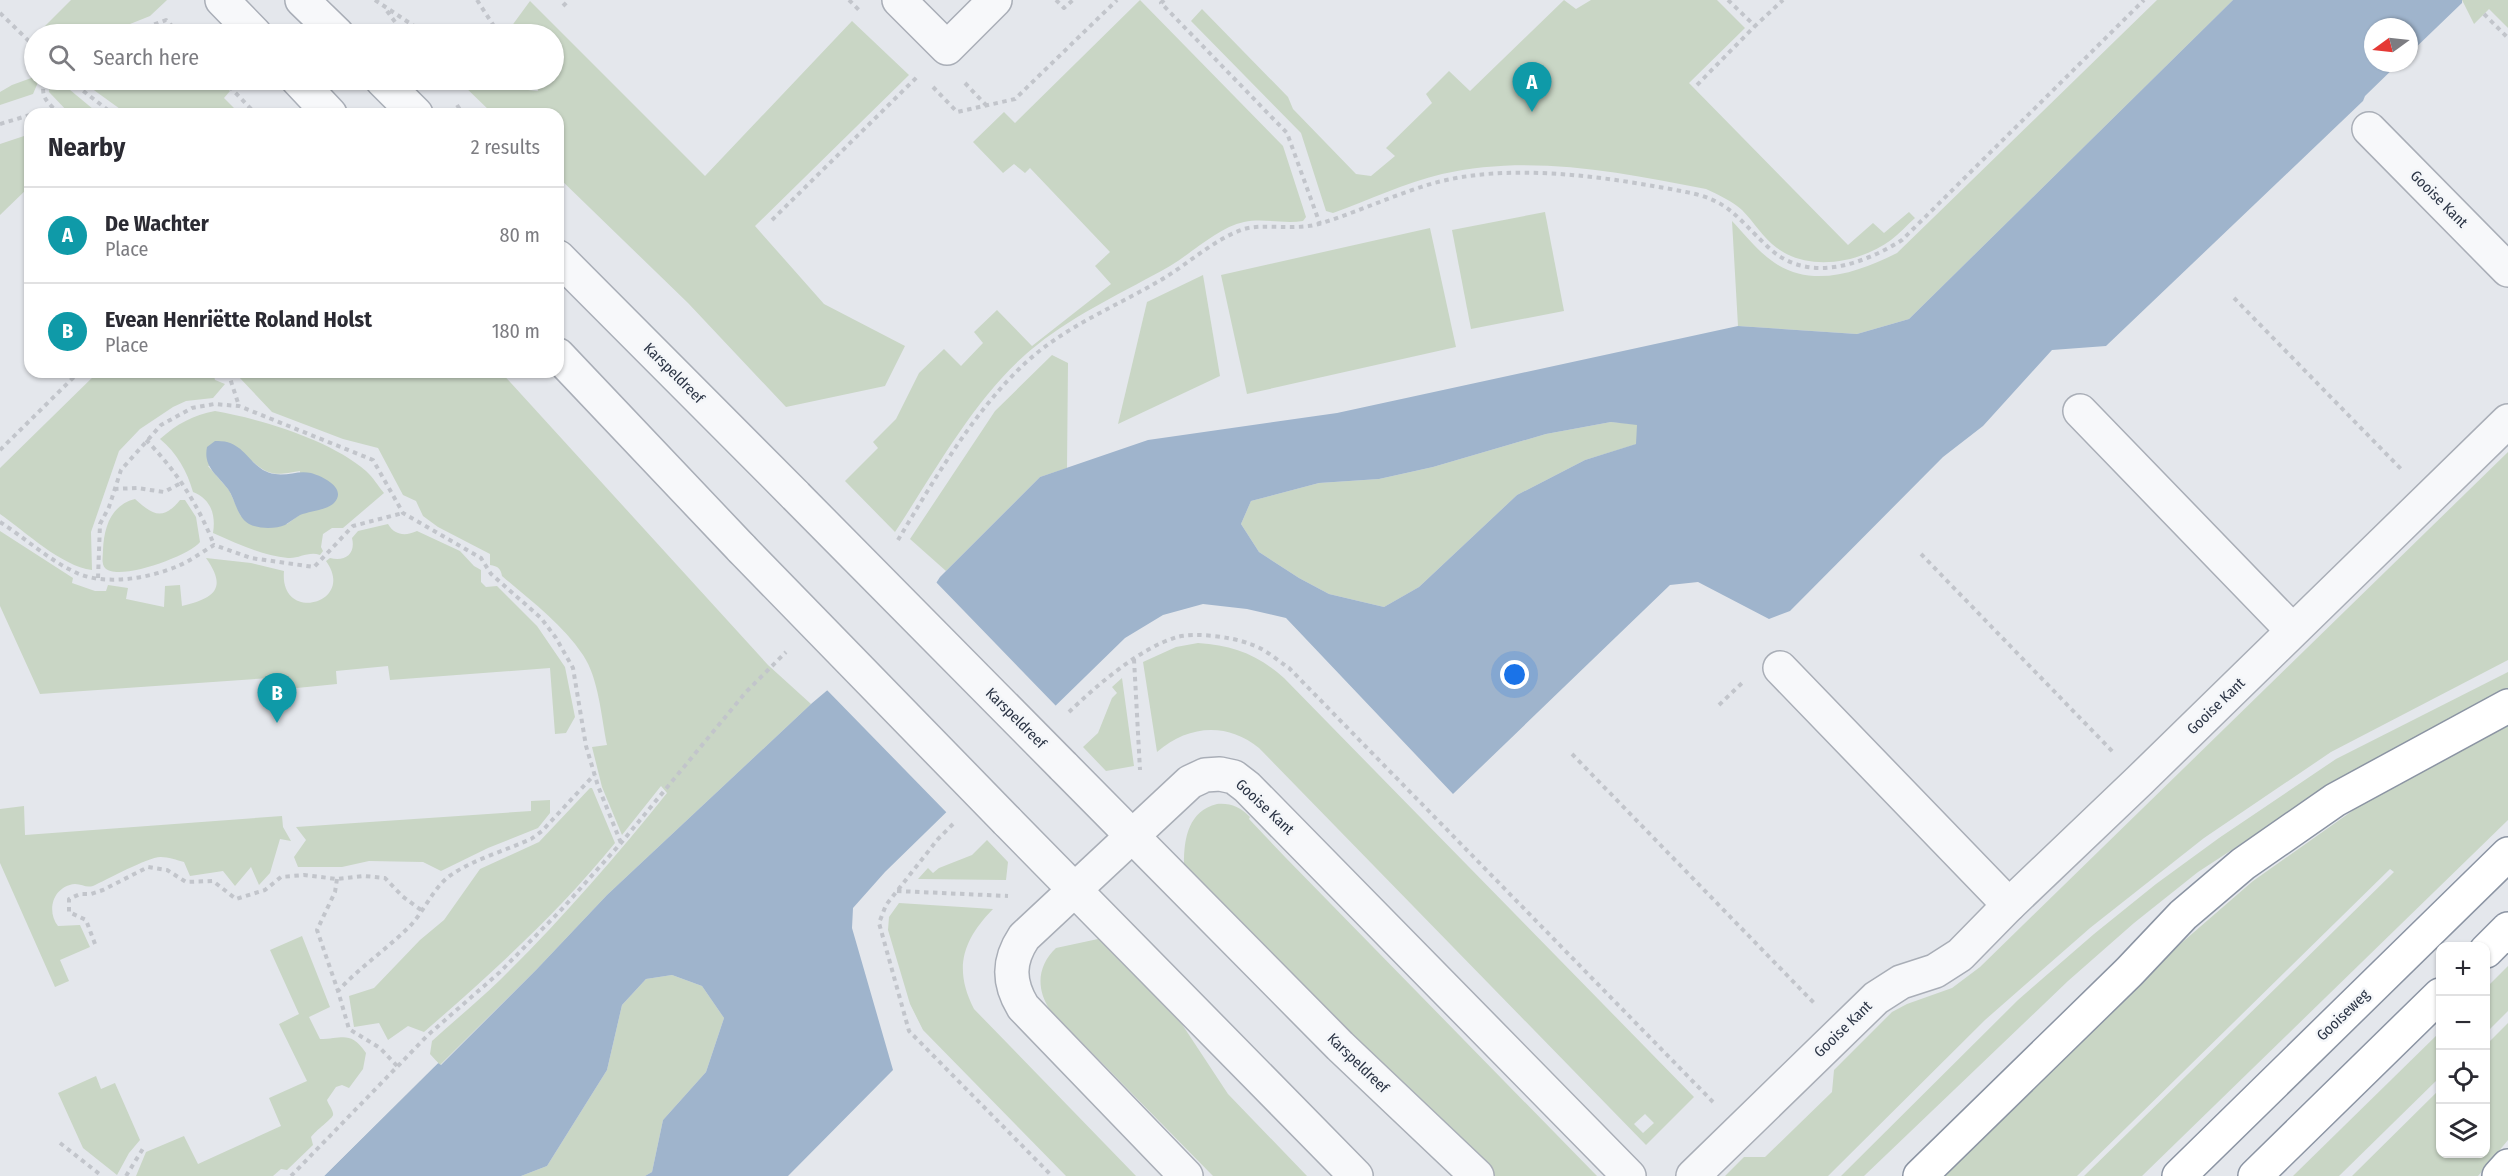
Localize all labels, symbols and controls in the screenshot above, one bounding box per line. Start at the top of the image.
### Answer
north arrow [2364,18,2418,72]
search box [24,24,564,90]
icon: search [45,41,78,74]
text: Search here [93,44,199,71]
pin: A [1512,63,1552,112]
text: Nearby [48,132,125,163]
text: 2 results [471,135,540,159]
street label: Gooise Kant [2407,167,2471,231]
text: De Wachter [105,210,209,237]
text: A [62,223,73,247]
text: 80 m [500,223,540,247]
text: Place [105,237,148,261]
text: Evean Henriëtte Roland Holst [105,306,372,333]
text: B [62,319,73,343]
text: 180 m [492,319,540,343]
text: Place [105,333,148,357]
street label: Karspeldreef [640,339,709,408]
your location [1500,660,1529,689]
pin: B [258,674,296,723]
street label: Gooise Kant [2183,674,2249,738]
street label: Karspeldreef [982,684,1051,753]
street label: Gooise Kant [1232,775,1298,839]
map controls [2436,942,2490,1158]
button: + [2436,942,2490,996]
street label: Gooiseweg [2313,986,2373,1044]
button: − [2436,996,2490,1050]
street label: Gooise Kant [1810,997,1876,1061]
street label: Karspeldreef [1324,1029,1393,1098]
button: locate [2436,1050,2490,1104]
button: layers [2436,1104,2490,1158]

